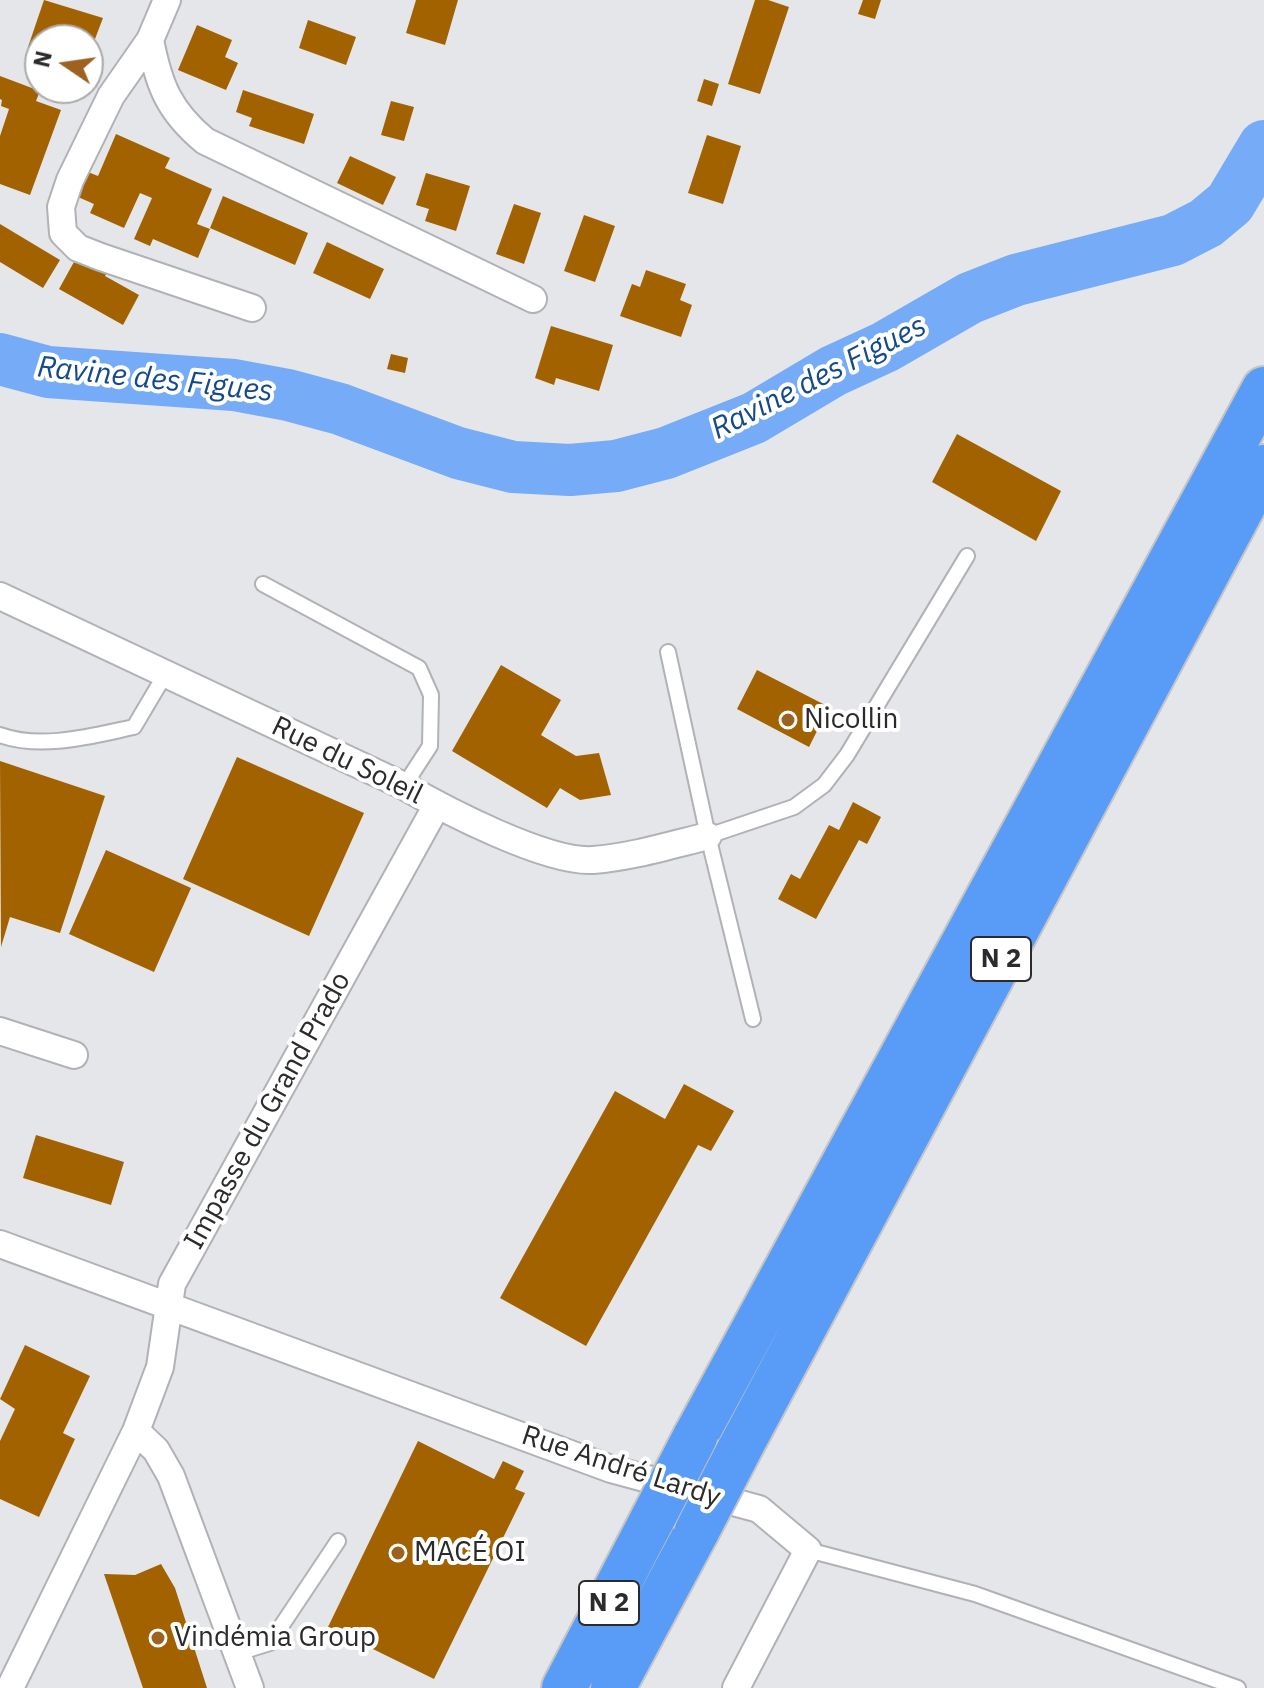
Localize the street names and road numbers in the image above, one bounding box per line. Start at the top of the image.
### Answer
street label: Rue du Soleil [266,710,428,812]
road number: N 2 [971,937,1031,981]
street label: Impasse du Grand Prado [178,967,358,1255]
street label: Rue André Lardy [517,1419,725,1515]
road number: N 2 [579,1581,639,1625]

